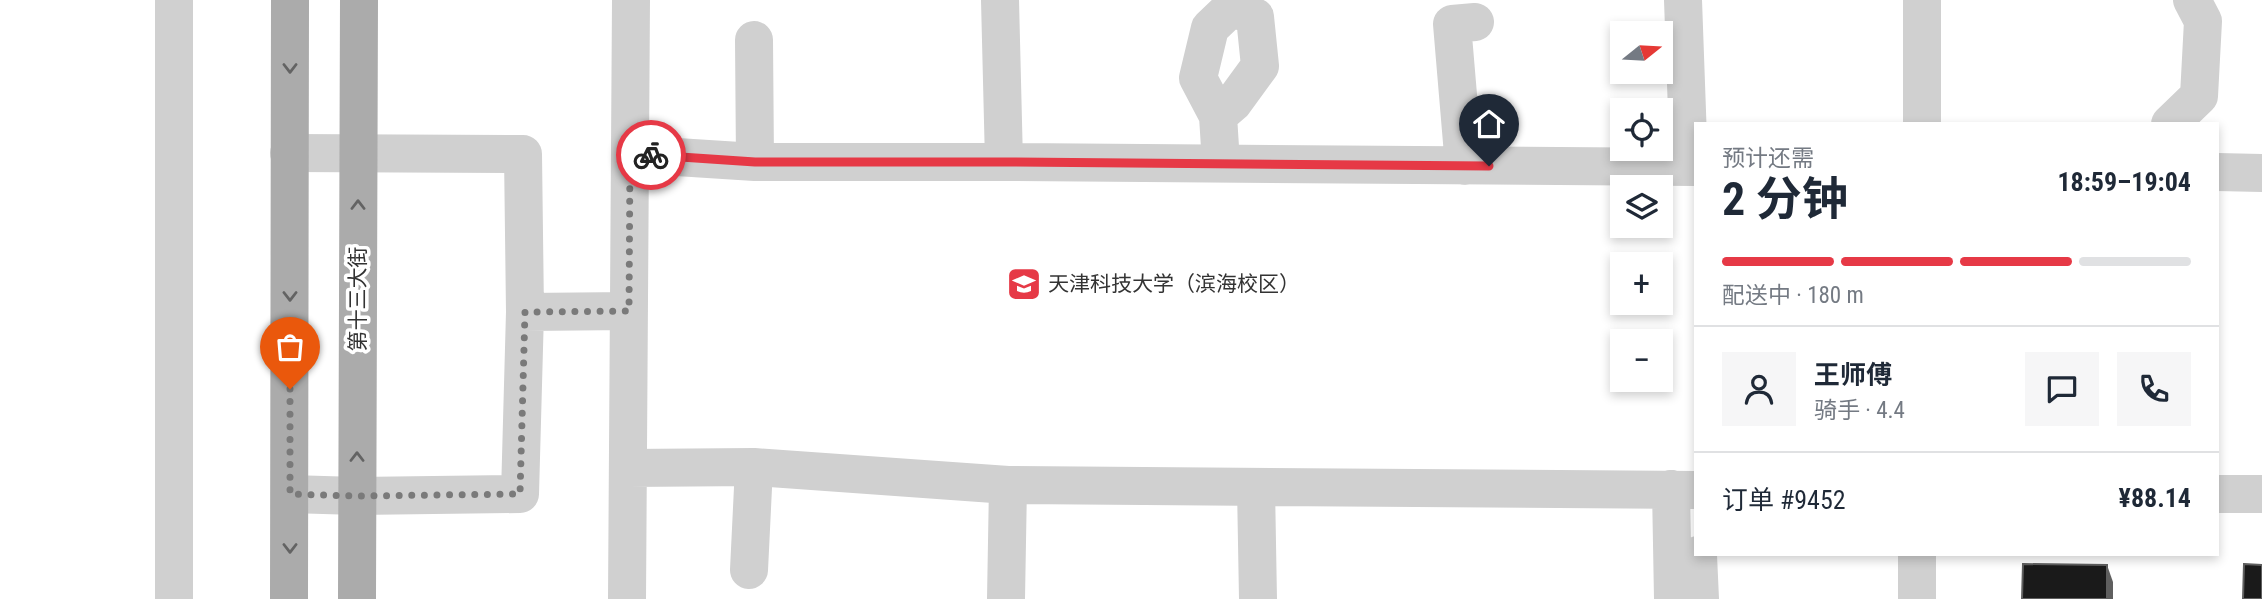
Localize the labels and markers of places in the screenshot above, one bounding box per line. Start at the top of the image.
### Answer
pin [1459,94,1519,166]
school or university icon: 天津科技大学（滨海校区） [1005,265,1043,303]
place label: 天津科技大学（滨海校区） [1048,272,1300,296]
pin [260,317,320,389]

